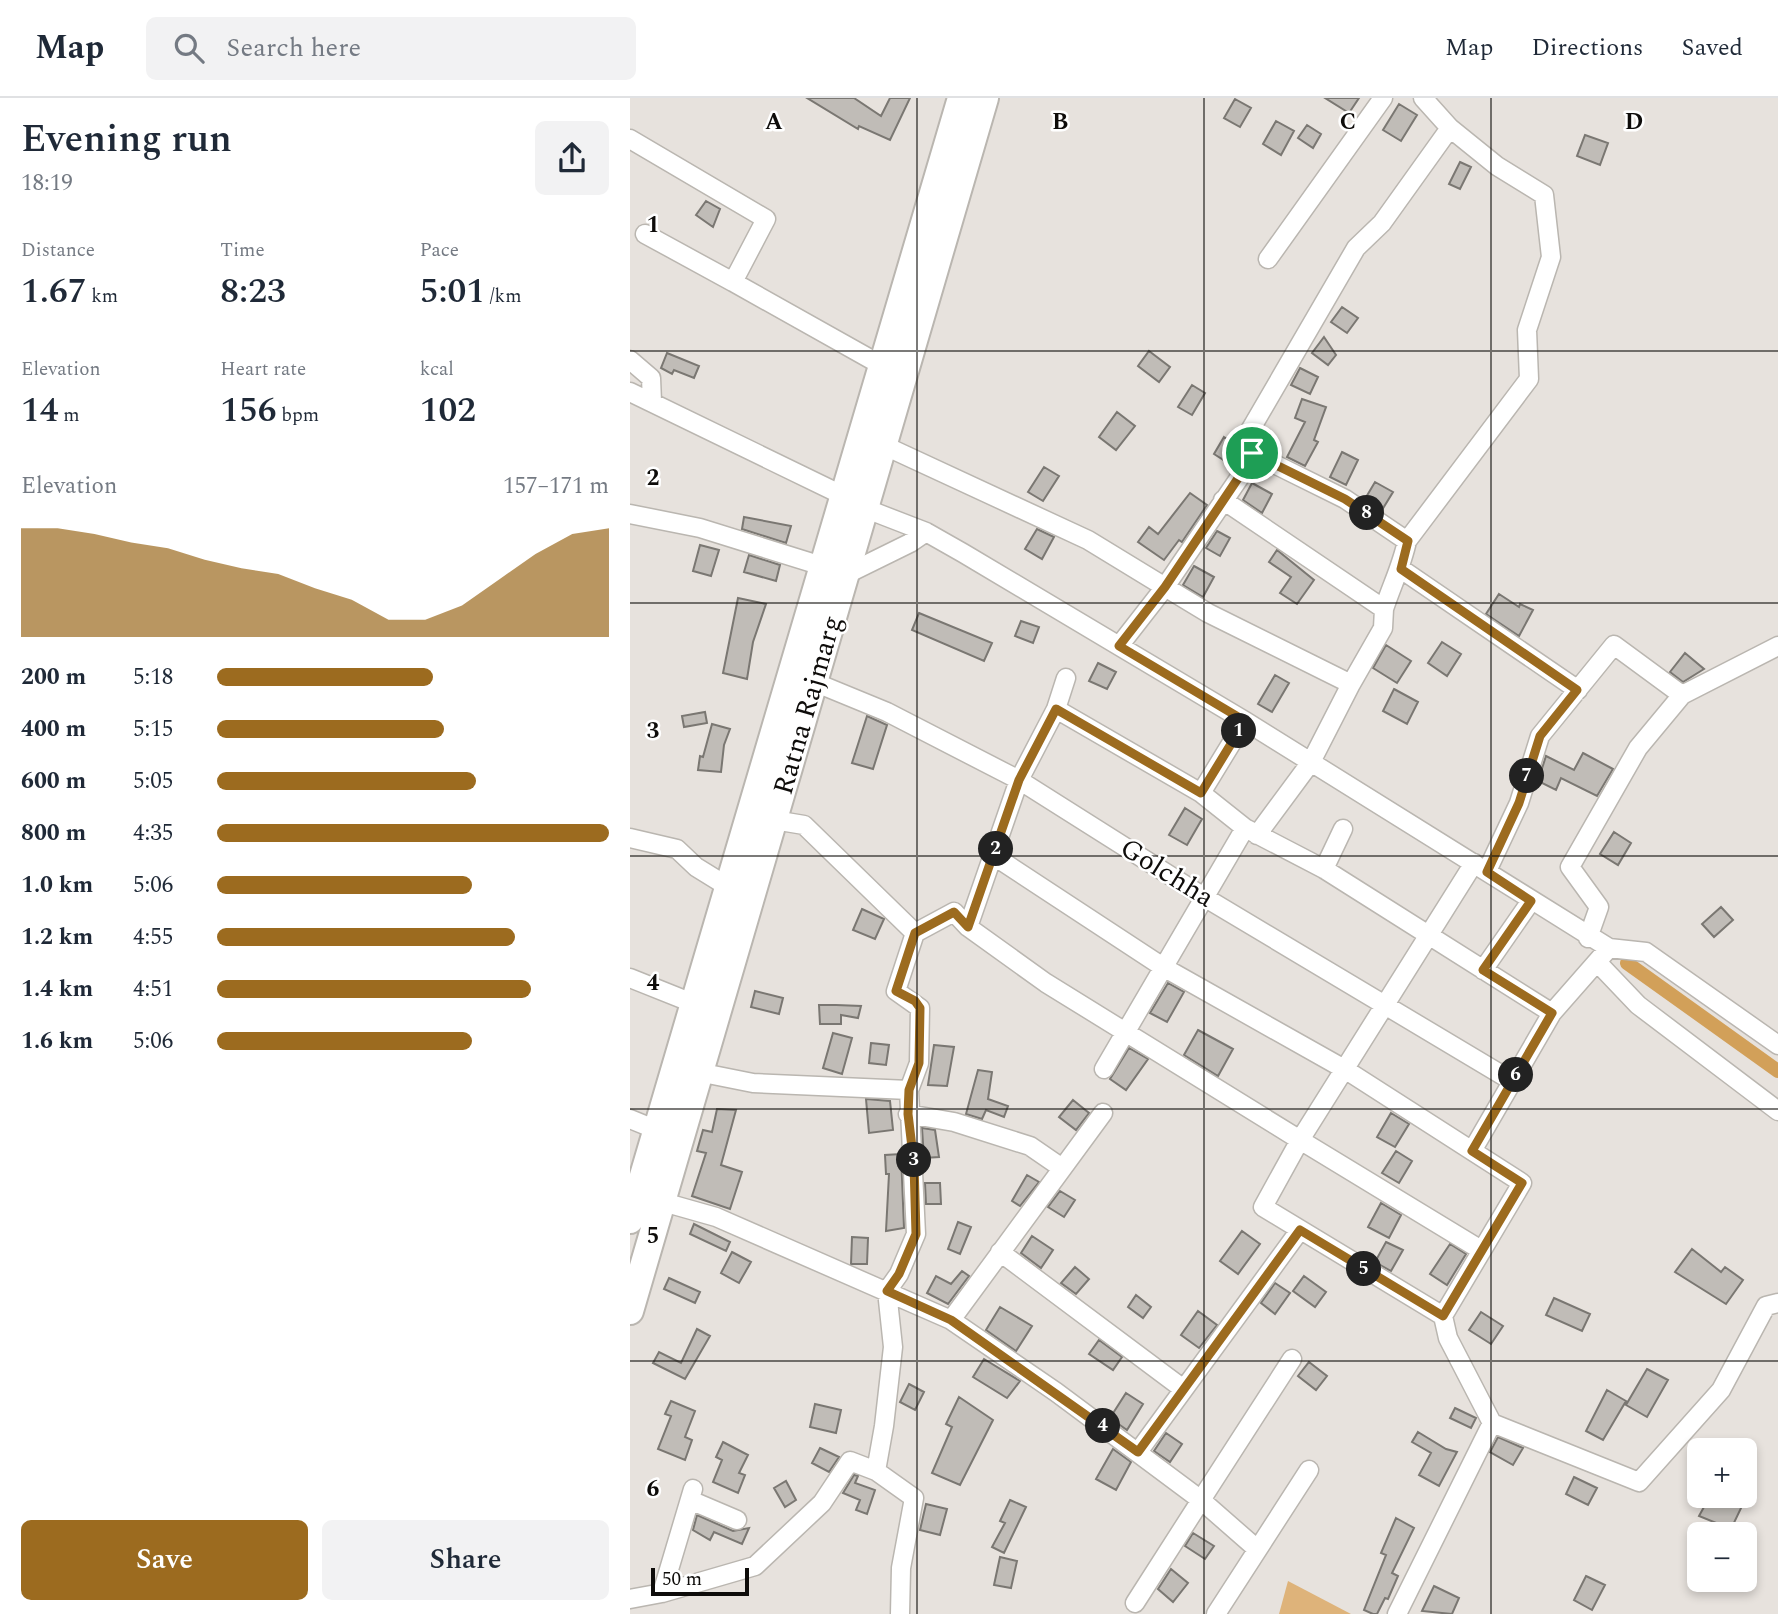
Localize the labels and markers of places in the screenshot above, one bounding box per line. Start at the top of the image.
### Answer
pin [1222,423,1282,483]
pin: 8 [1350,496,1384,530]
pin: 1 [1222,714,1256,748]
pin: 7 [1510,758,1544,794]
pin: 2 [978,832,1014,866]
pin: 6 [1498,1058,1533,1093]
pin: 3 [896,1142,932,1178]
pin: 5 [1346,1252,1382,1286]
pin: 4 [1086,1408,1120,1444]

